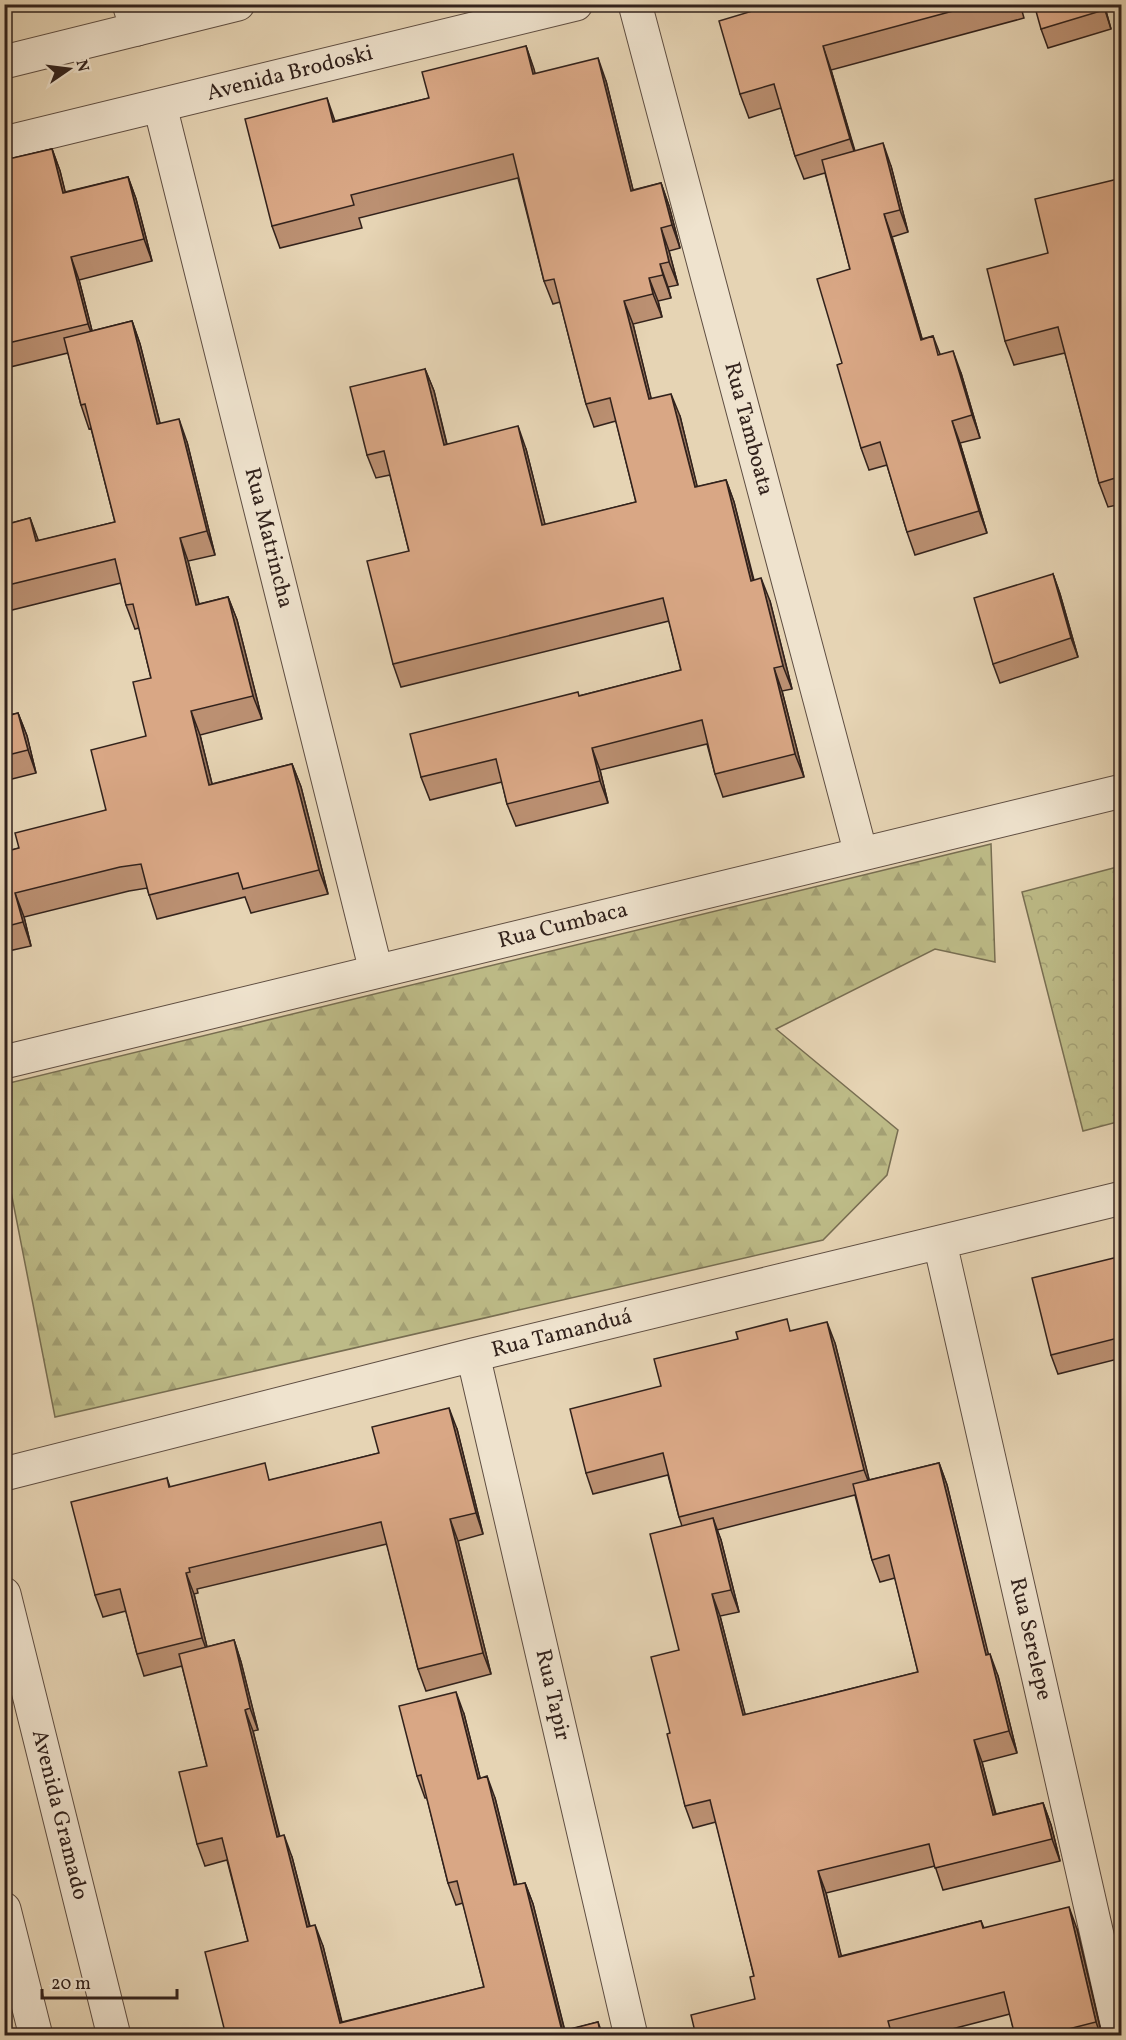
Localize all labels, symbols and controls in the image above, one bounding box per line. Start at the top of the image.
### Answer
street label: Avenida Brodoski [204,38,376,110]
north arrow [39,39,99,99]
text: N [70,58,94,75]
street label: Rua Tamboata [715,359,781,499]
street label: Rua Matrincha [236,464,300,612]
street label: Rua Cumbaca [495,895,631,957]
street label: Rua Tamanduá [488,1302,636,1366]
street label: Rua Serelepe [1001,1575,1059,1703]
street label: Rua Tapir [526,1646,578,1744]
street label: Avenida Gramado [23,1727,95,1903]
scale bar [42,1962,177,2000]
text: 20 m [51,1972,91,1997]

